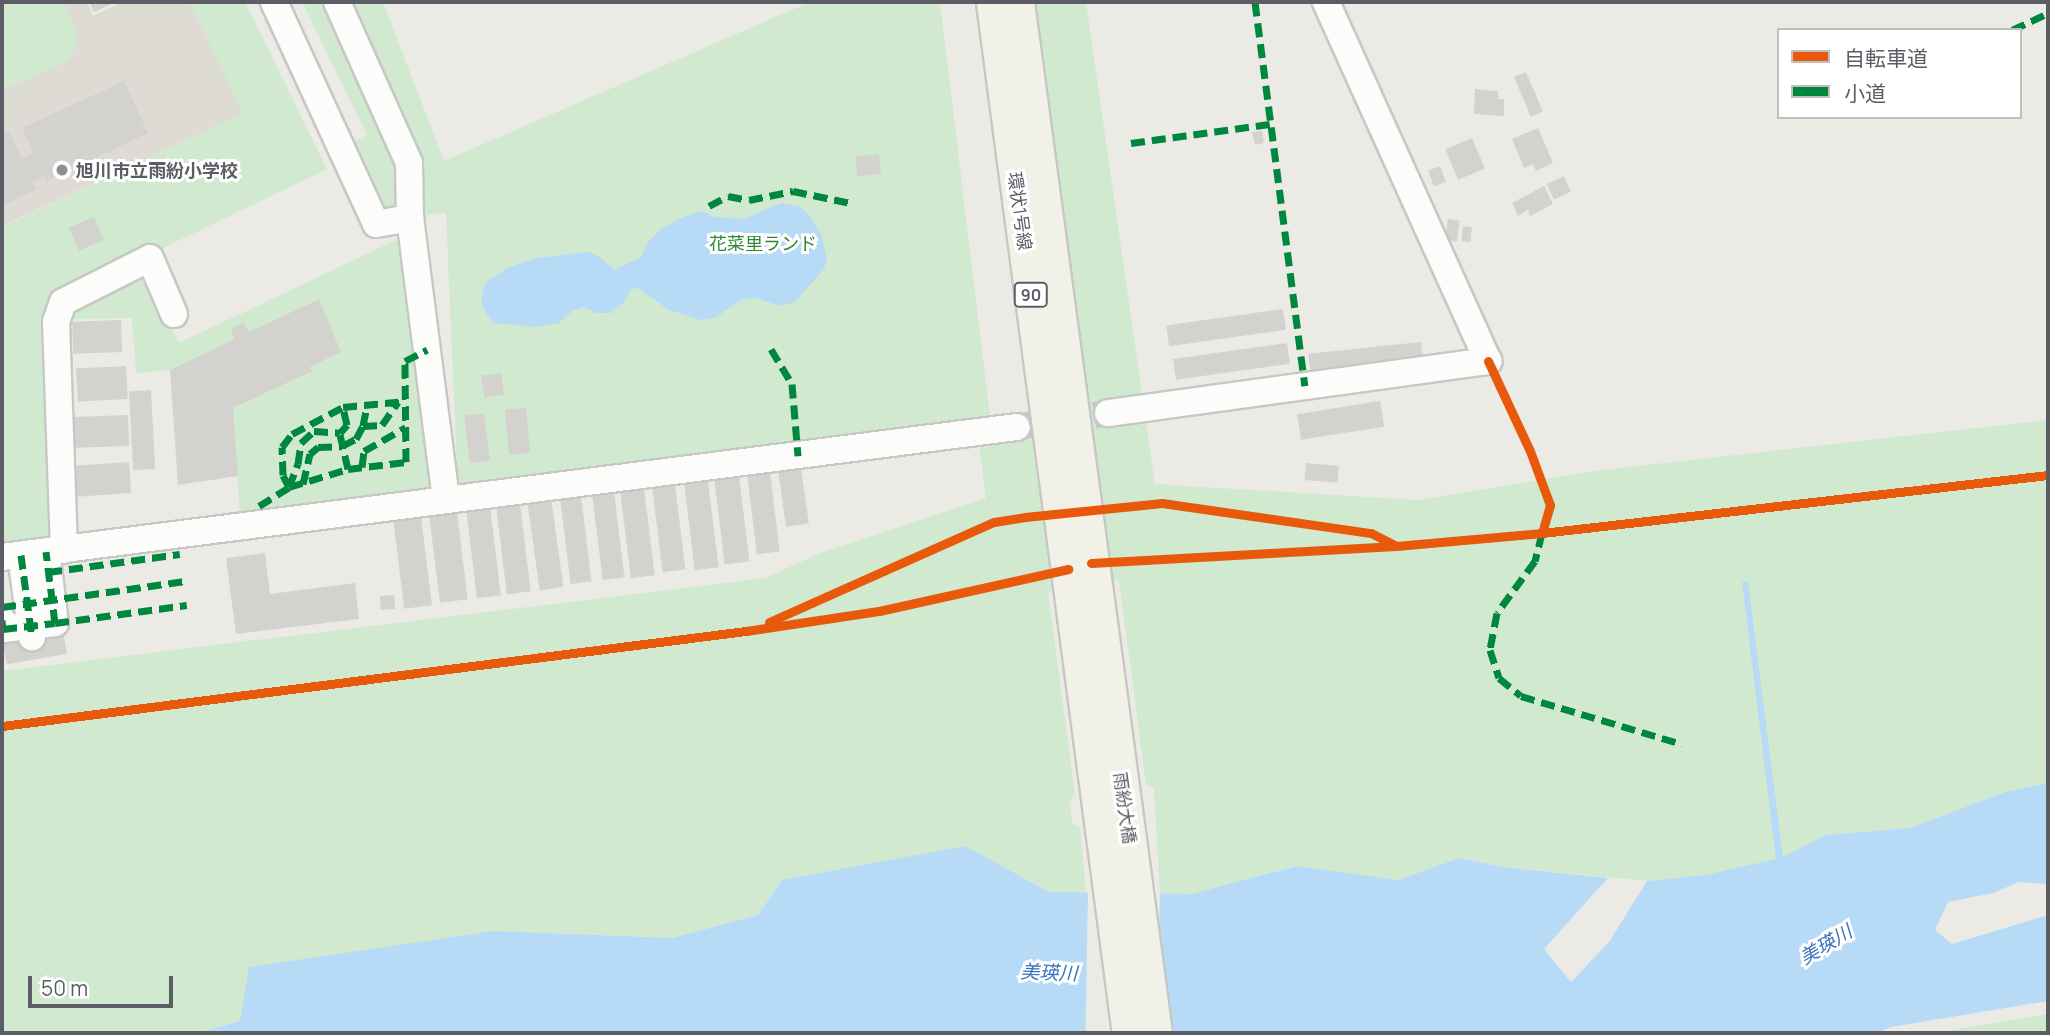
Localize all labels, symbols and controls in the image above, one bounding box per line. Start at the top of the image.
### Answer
legend [1777,28,2022,119]
text: 自転車道 [1844,44,1928,72]
text: 小道 [1844,79,1886,107]
place label: 旭川市立雨紛小学校 [76,159,238,181]
marker: 旭川市立雨紛小学校 [54,162,70,178]
street label: 環状1号線 [1004,170,1036,252]
park label: 花菜里ランド [709,232,817,254]
road number: 90 [1014,282,1048,308]
street label: 雨紛大橋 [1109,771,1141,845]
water label: 美瑛川 [1796,921,1856,969]
water label: 美瑛川 [1020,961,1078,985]
scale bar [32,962,177,1006]
text: 50 m [41,974,88,1002]

